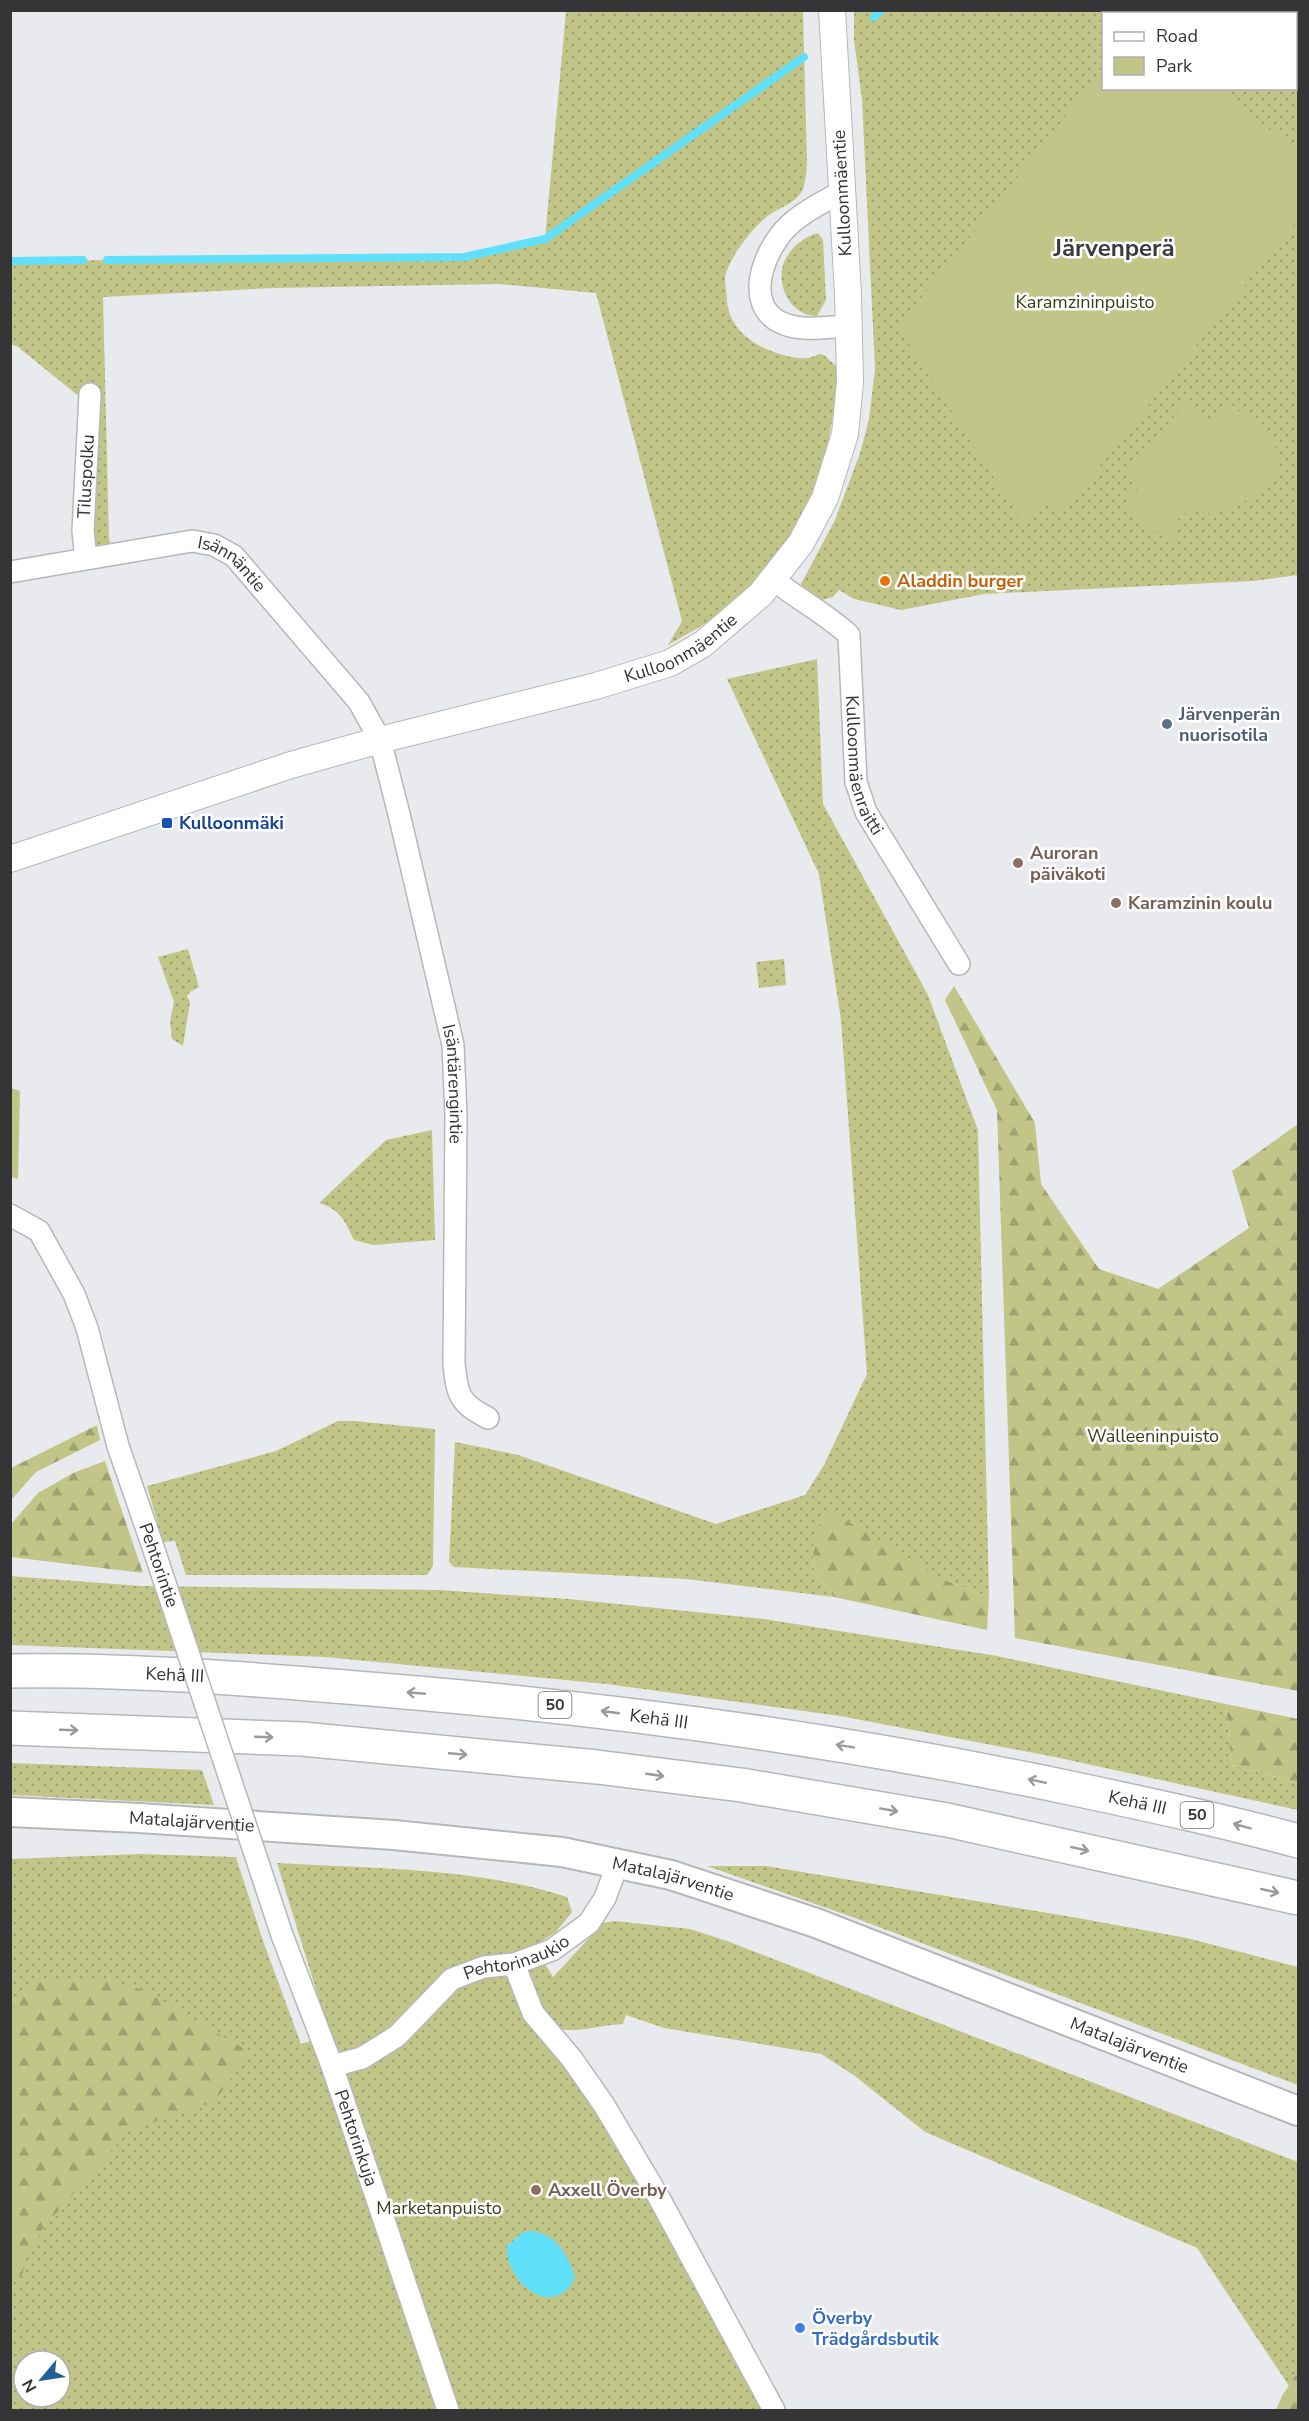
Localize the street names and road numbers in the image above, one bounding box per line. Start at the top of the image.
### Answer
street label: Kulloonmäentie [827,129,857,257]
street label: Tiluspolku [72,434,100,519]
street label: Isännäntie [196,530,272,597]
street label: Kulloonmäentie [621,608,742,689]
street label: Kulloonmäenraitti [840,695,889,839]
street label: Isäntärengintie [437,1022,468,1144]
street label: Pehtorintie [133,1520,185,1610]
street label: Kehä III [145,1661,205,1688]
road number: 50 [538,1692,572,1718]
street label: Kehä III [628,1703,690,1735]
street label: Kehä III [1106,1784,1169,1820]
road number: 50 [1180,1802,1214,1828]
street label: Matalajärventie [129,1806,255,1838]
street label: Matalajärventie [610,1851,737,1907]
street label: Pehtorinaukio [460,1929,574,1986]
street label: Matalajärventie [1066,2011,1192,2079]
street label: Pehtorinkuja [329,2086,384,2189]

